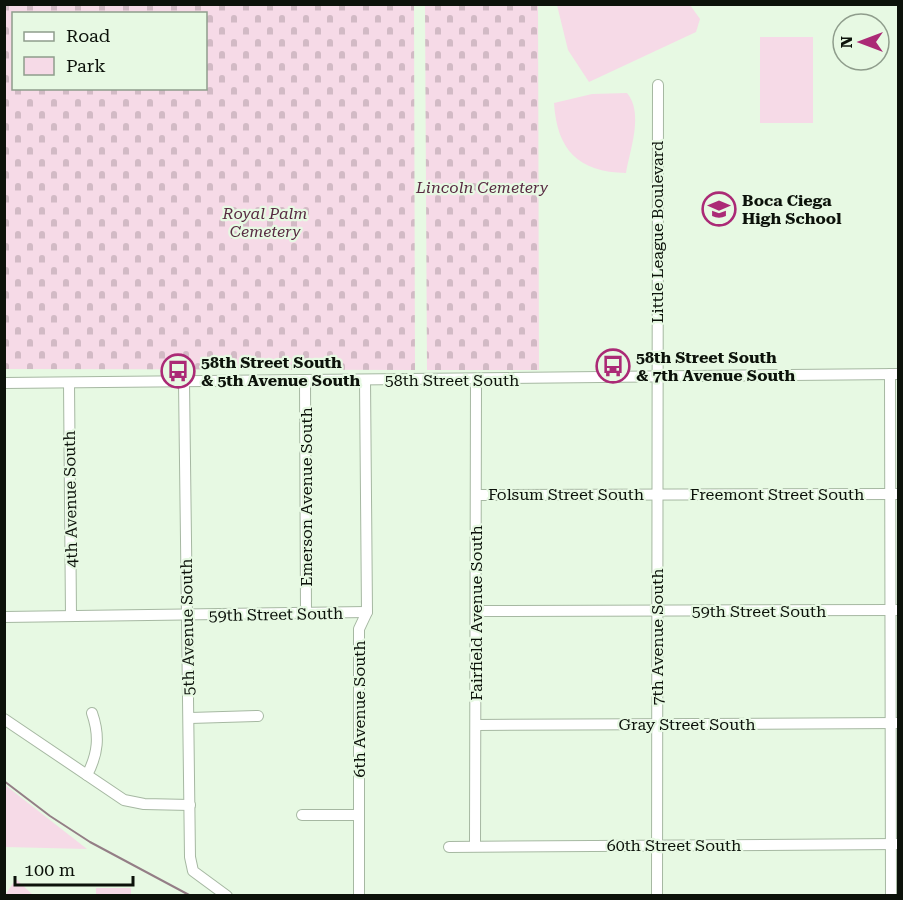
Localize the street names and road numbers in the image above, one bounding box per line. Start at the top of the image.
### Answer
street label: Little League Boulevard [648,141,667,323]
street label: 58th Street South [385,371,519,390]
street label: Emerson Avenue South [297,407,316,587]
street label: 4th Avenue South [60,430,81,568]
street label: Folsum Street South [488,485,644,504]
street label: Freemont Street South [690,485,864,504]
street label: Fairfield Avenue South [467,525,486,701]
street label: 5th Avenue South [177,558,198,696]
street label: 7th Avenue South [648,568,667,706]
street label: 59th Street South [692,602,826,621]
street label: 59th Street South [209,604,343,625]
street label: 6th Avenue South [350,640,369,778]
street label: Gray Street South [619,715,755,734]
street label: 60th Street South [607,836,741,855]

